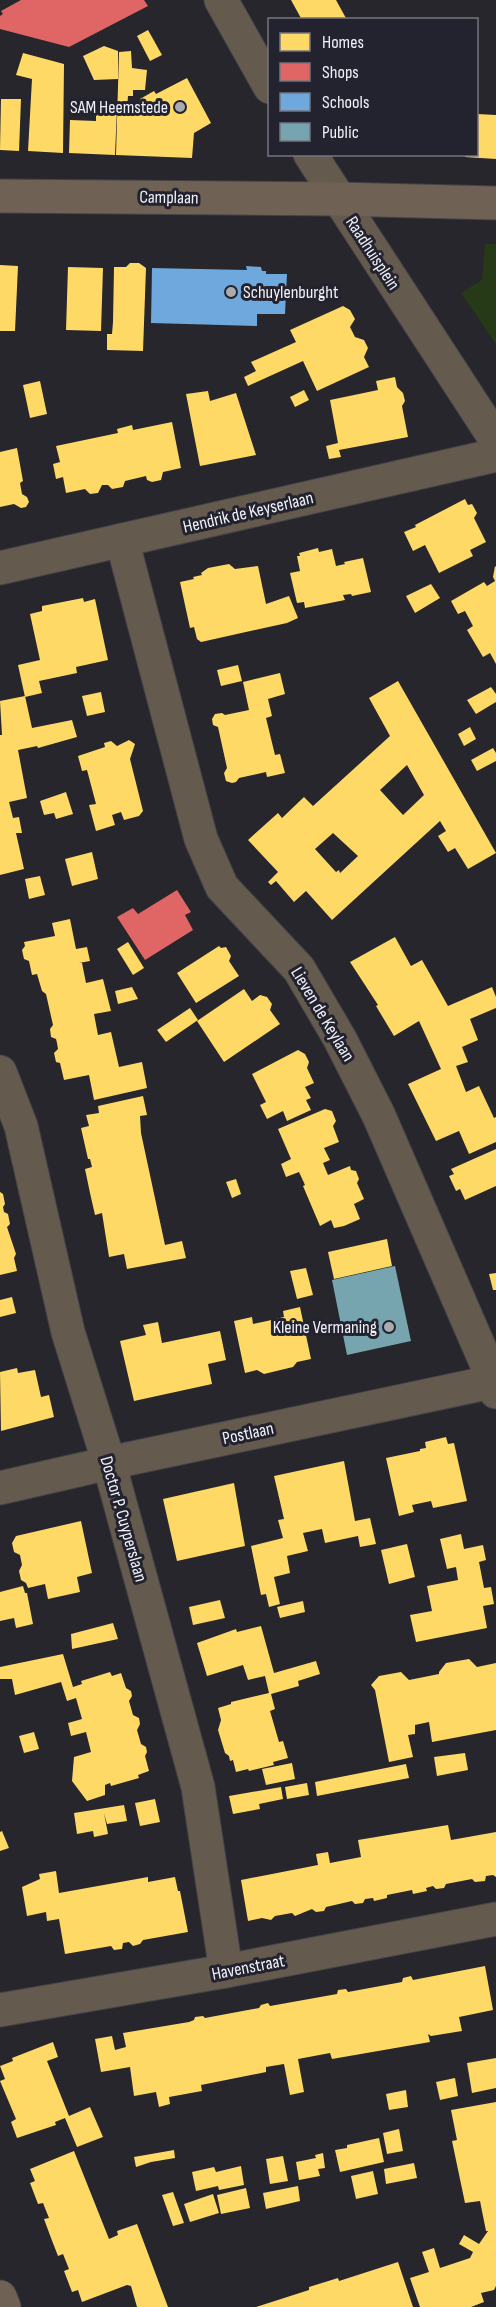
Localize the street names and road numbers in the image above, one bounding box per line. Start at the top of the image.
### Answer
street label: Camplaan [139,186,199,209]
street label: Raadhuisplein [341,213,404,294]
street label: Hendrik de Keyserlaan [181,487,315,538]
street label: Lieven de Keylaan [286,963,359,1065]
street label: Postlaan [221,1418,276,1449]
street label: Doctor P. Cuyperslaan [96,1454,151,1584]
street label: Havenstraat [210,1950,287,1985]

